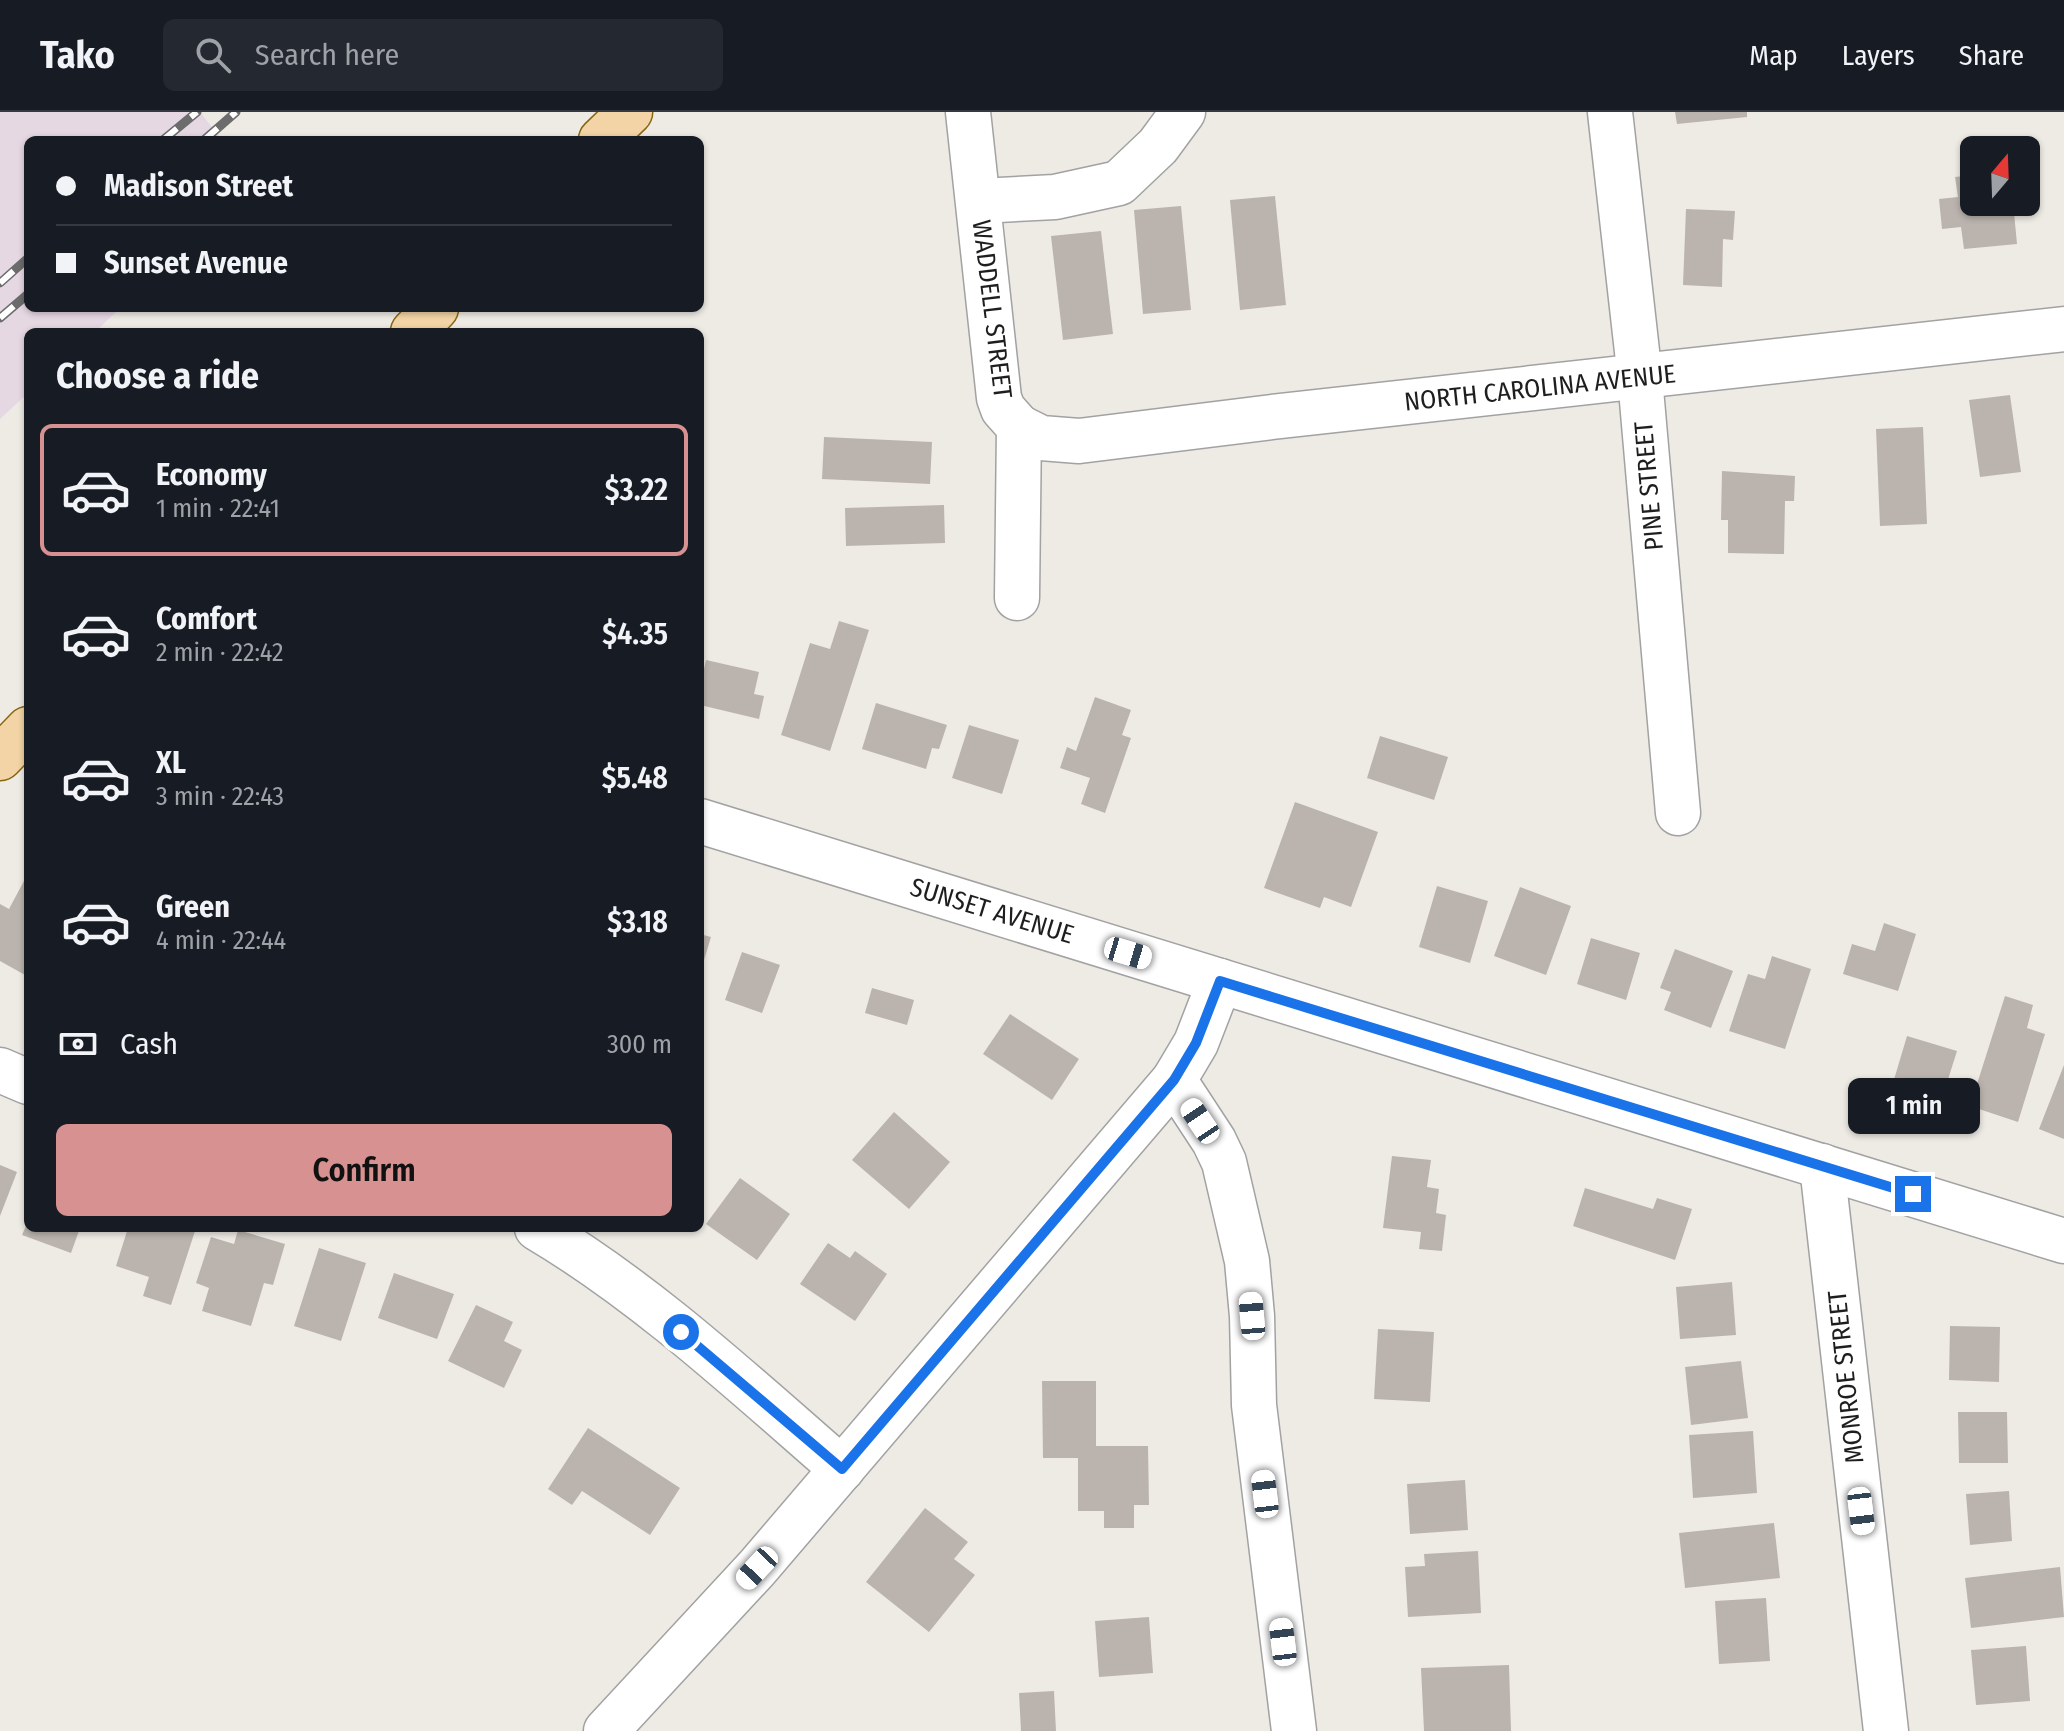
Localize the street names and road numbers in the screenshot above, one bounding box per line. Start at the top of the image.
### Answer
street label: WADDELL STREET [966,218,1018,400]
street label: NORTH CAROLINA AVENUE [1403,358,1677,418]
street label: PINE STREET [1628,420,1670,552]
street label: SUNSET AVENUE [907,871,1077,951]
street label: MONROE STREET [1821,1289,1871,1465]

